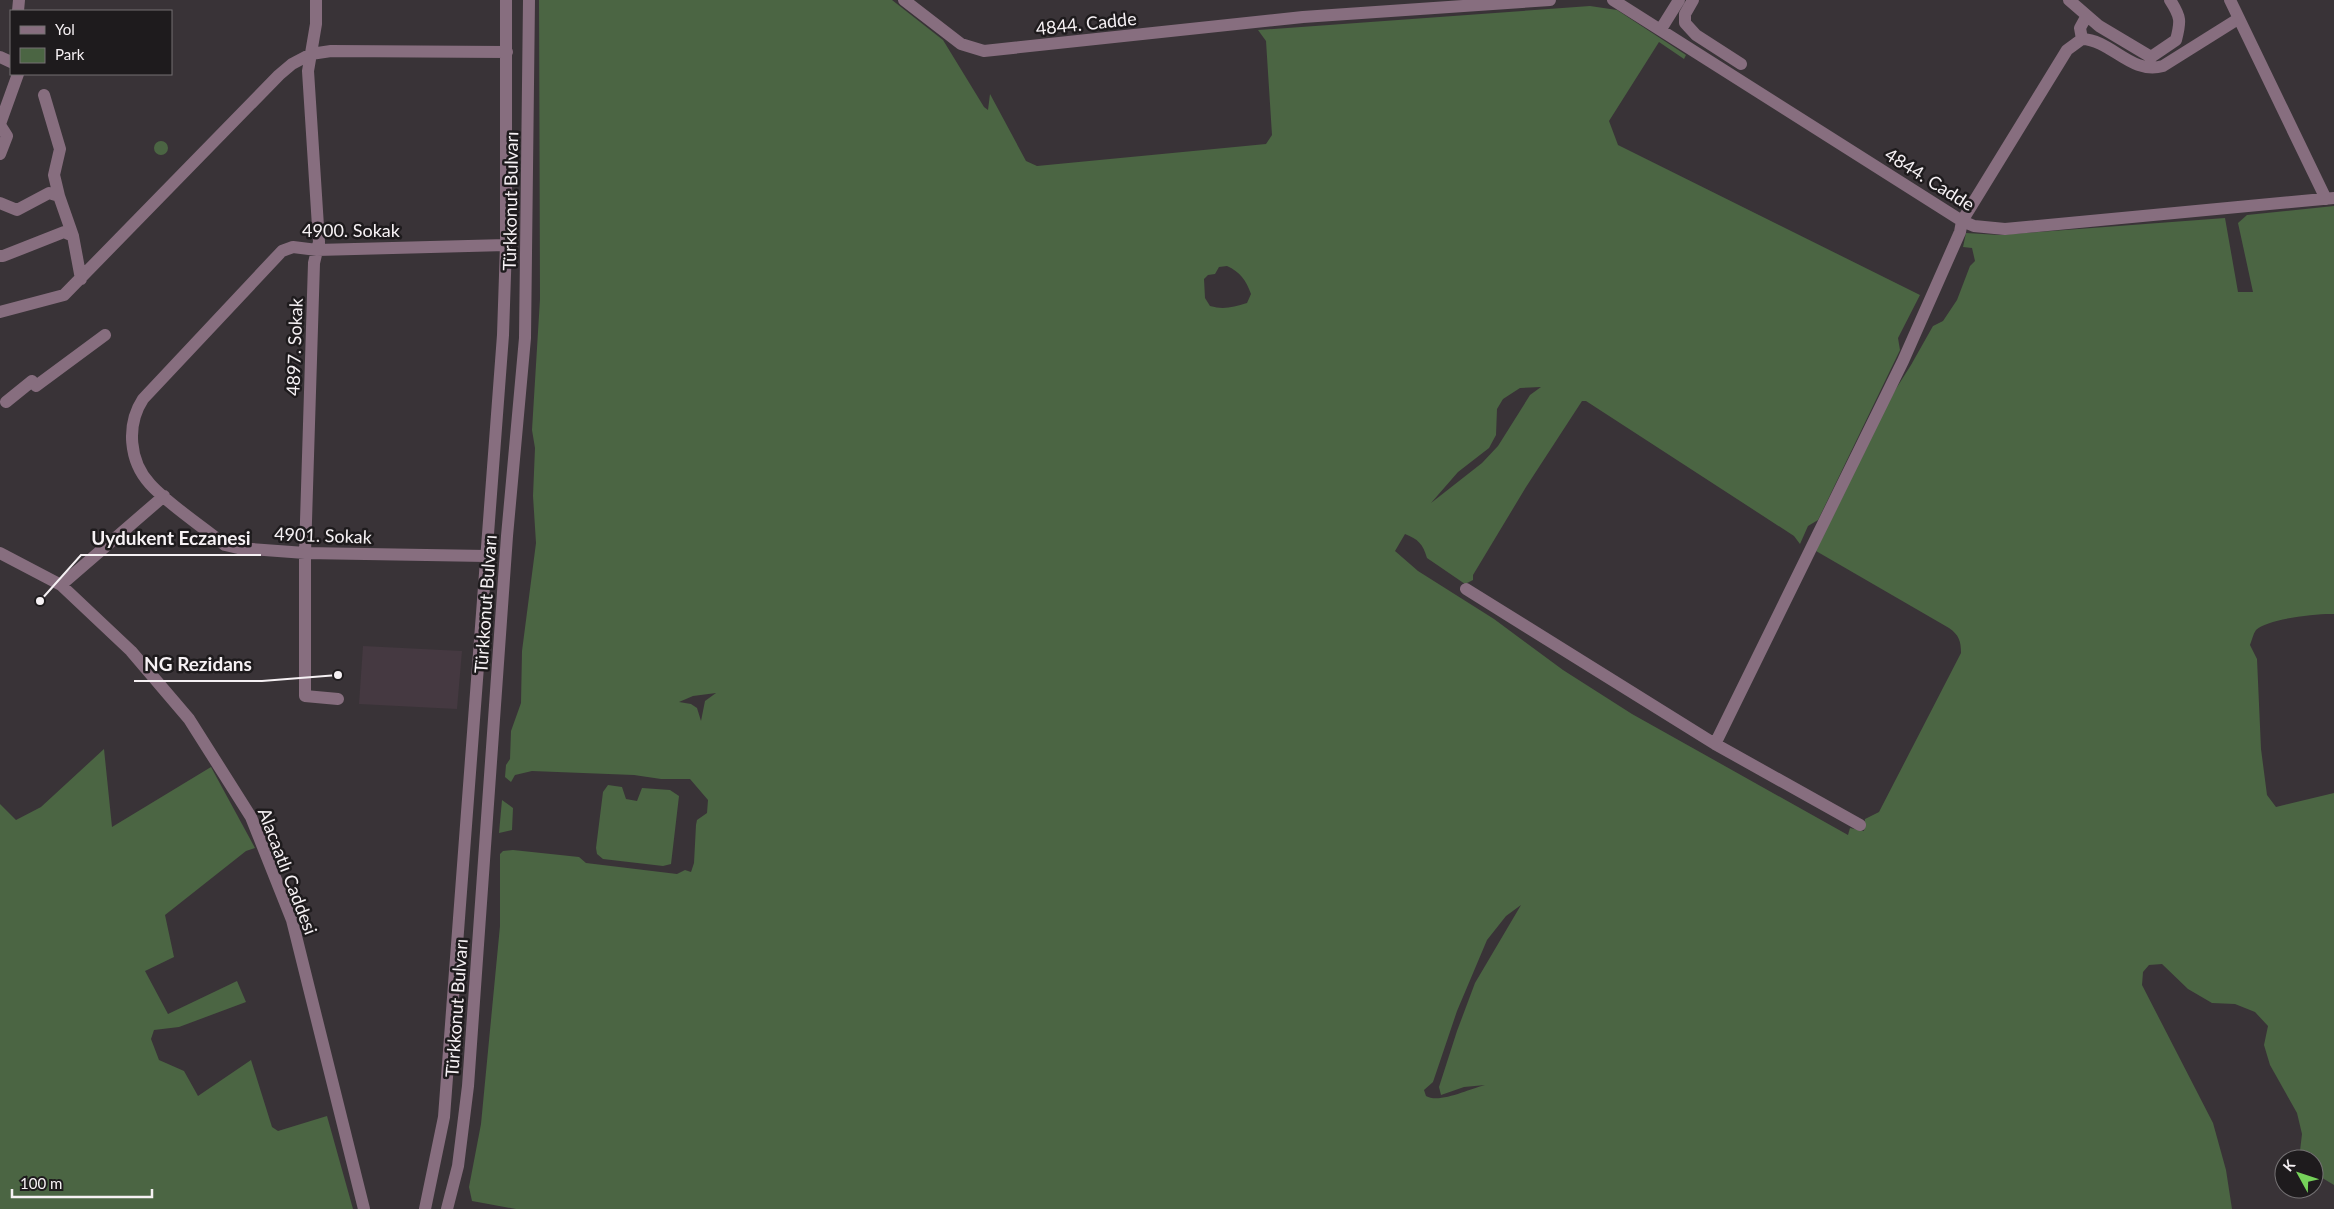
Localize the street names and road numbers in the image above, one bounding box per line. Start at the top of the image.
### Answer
street label: 4844. Cadde [1034,7,1138,39]
street label: Türkkonut Bulvarı [498,131,522,271]
street label: 4844. Cadde [1881,143,1979,215]
street label: 4900. Sokak [302,219,401,241]
street label: 4897. Sokak [281,297,307,396]
street label: 4901. Sokak [274,522,373,548]
street label: Türkkonut Bulvarı [469,534,501,674]
street label: Alacaatlı Caddesi [254,804,322,938]
street label: Türkkonut Bulvarı [440,938,472,1078]

